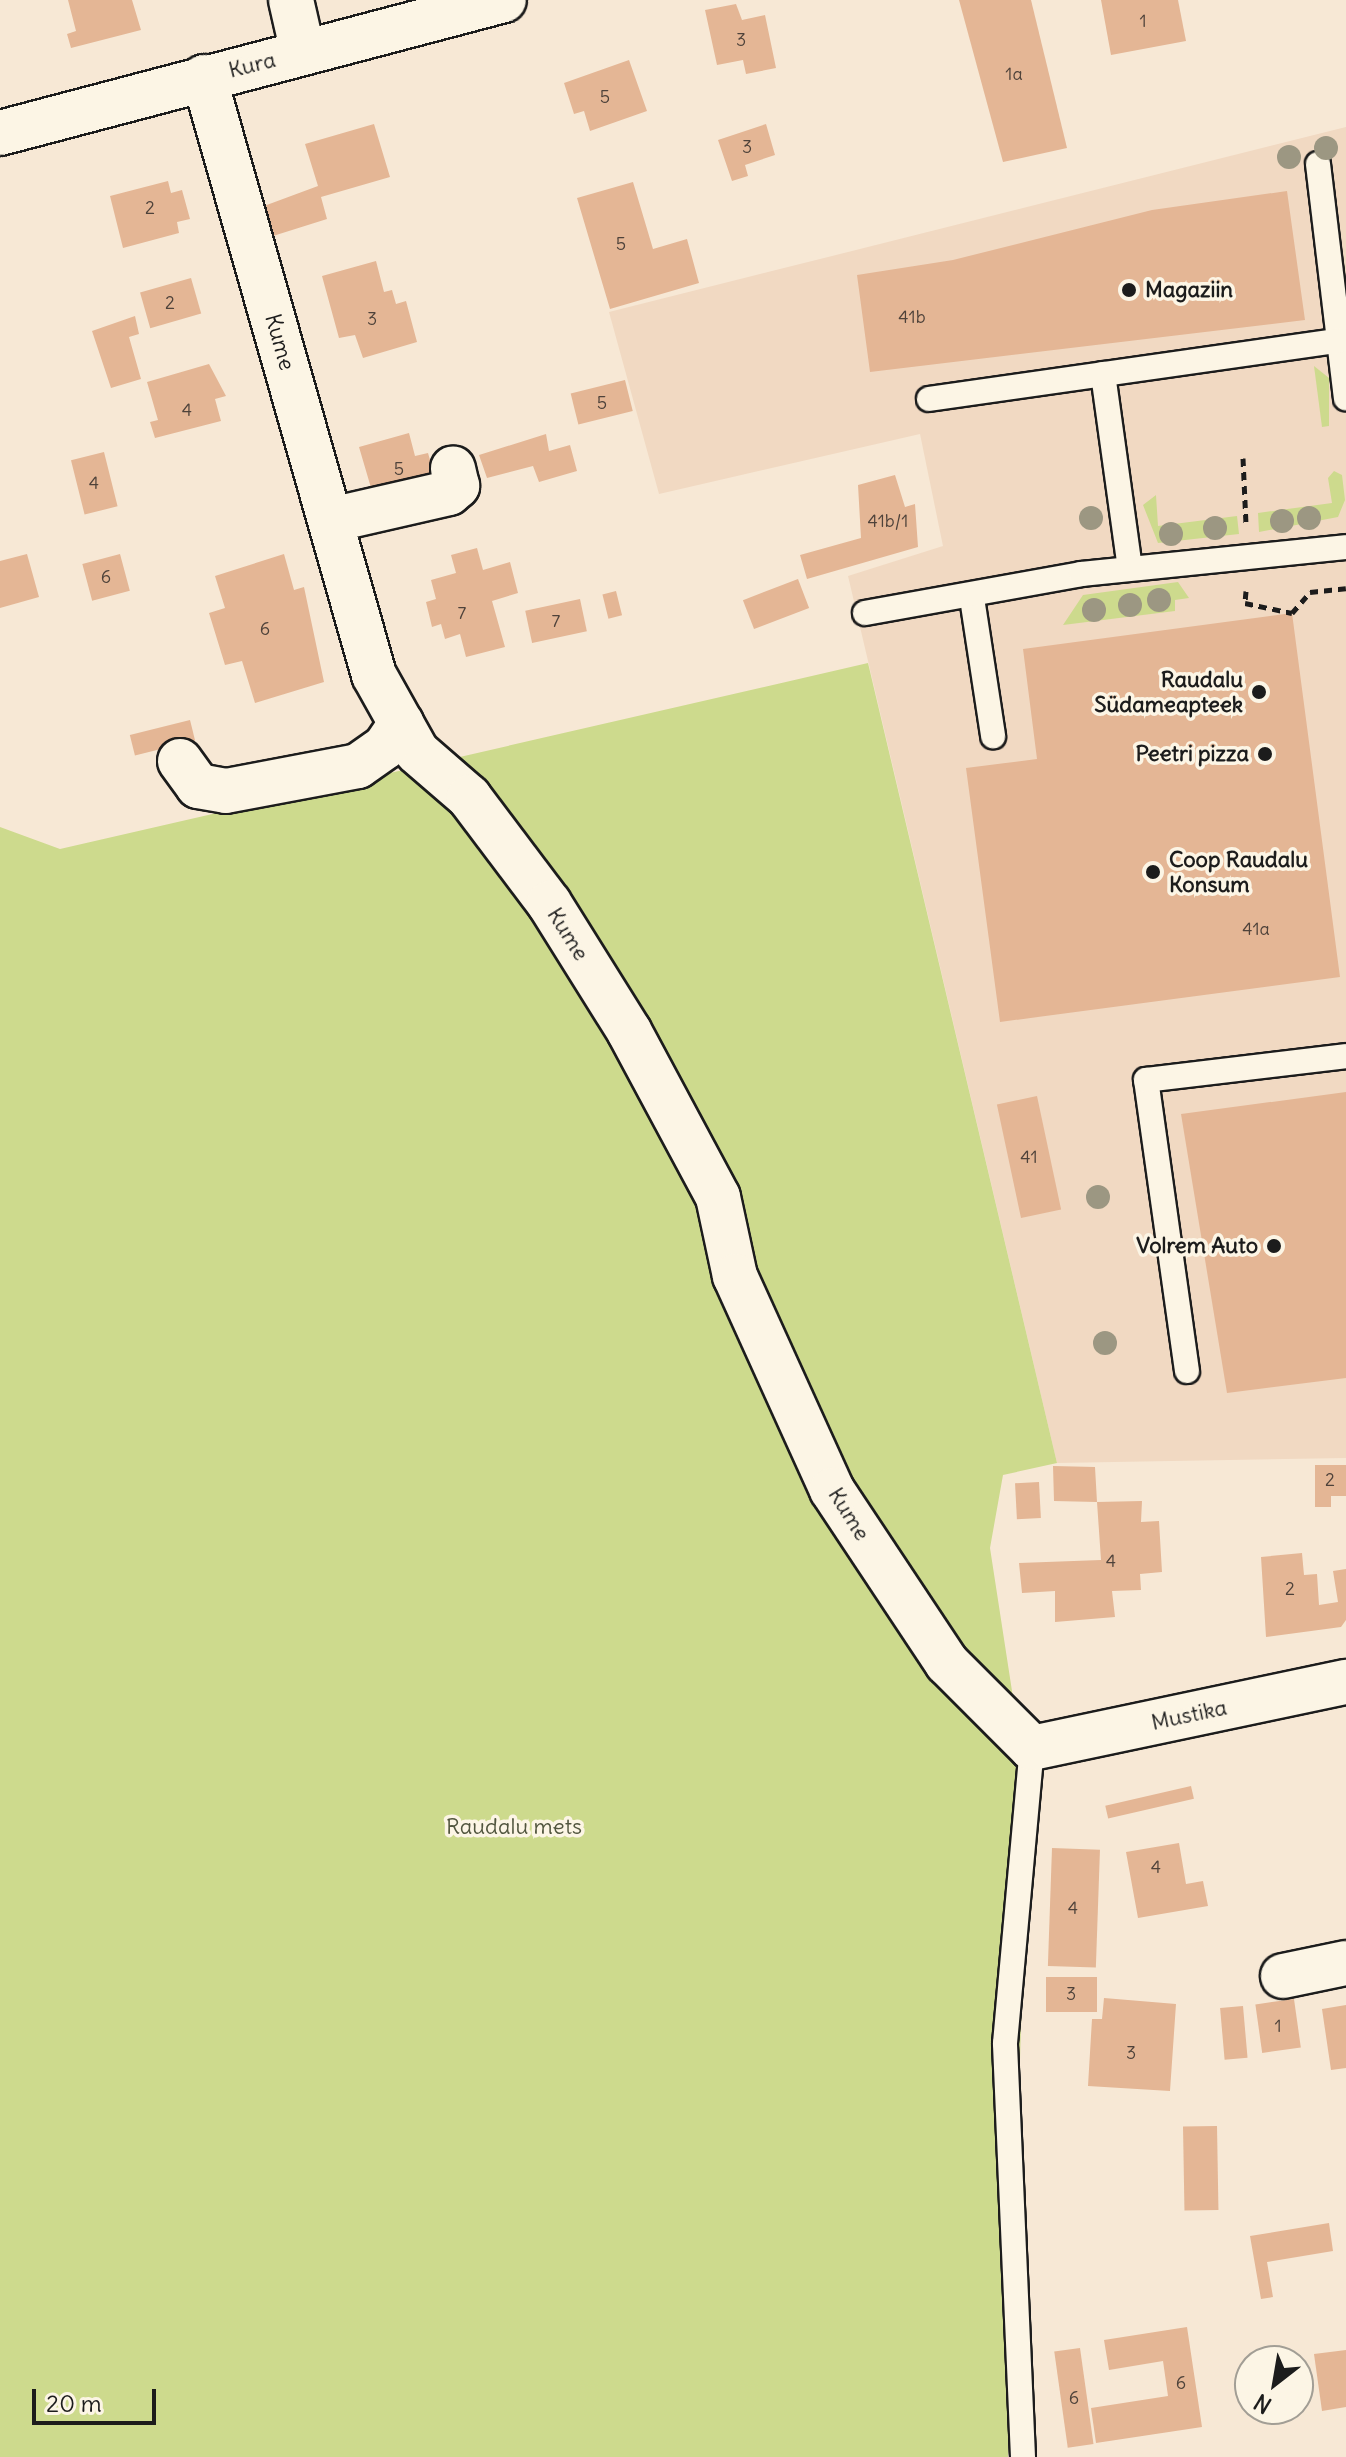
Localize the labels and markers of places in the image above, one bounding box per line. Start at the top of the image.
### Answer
place label: Magaziin [1145,277,1233,303]
marker: Magaziin [1120,281,1138,299]
place label: Raudalu Südameapteek [1094,666,1243,718]
marker: Raudalu Südameapteek [1250,683,1268,701]
place label: Peetri pizza [1135,741,1249,767]
marker: Peetri pizza [1256,745,1274,763]
place label: Coop Raudalu Konsum [1169,846,1308,898]
marker: Coop Raudalu Konsum [1144,863,1162,881]
place label: Volrem Auto [1136,1233,1258,1259]
marker: Volrem Auto [1265,1237,1283,1255]

